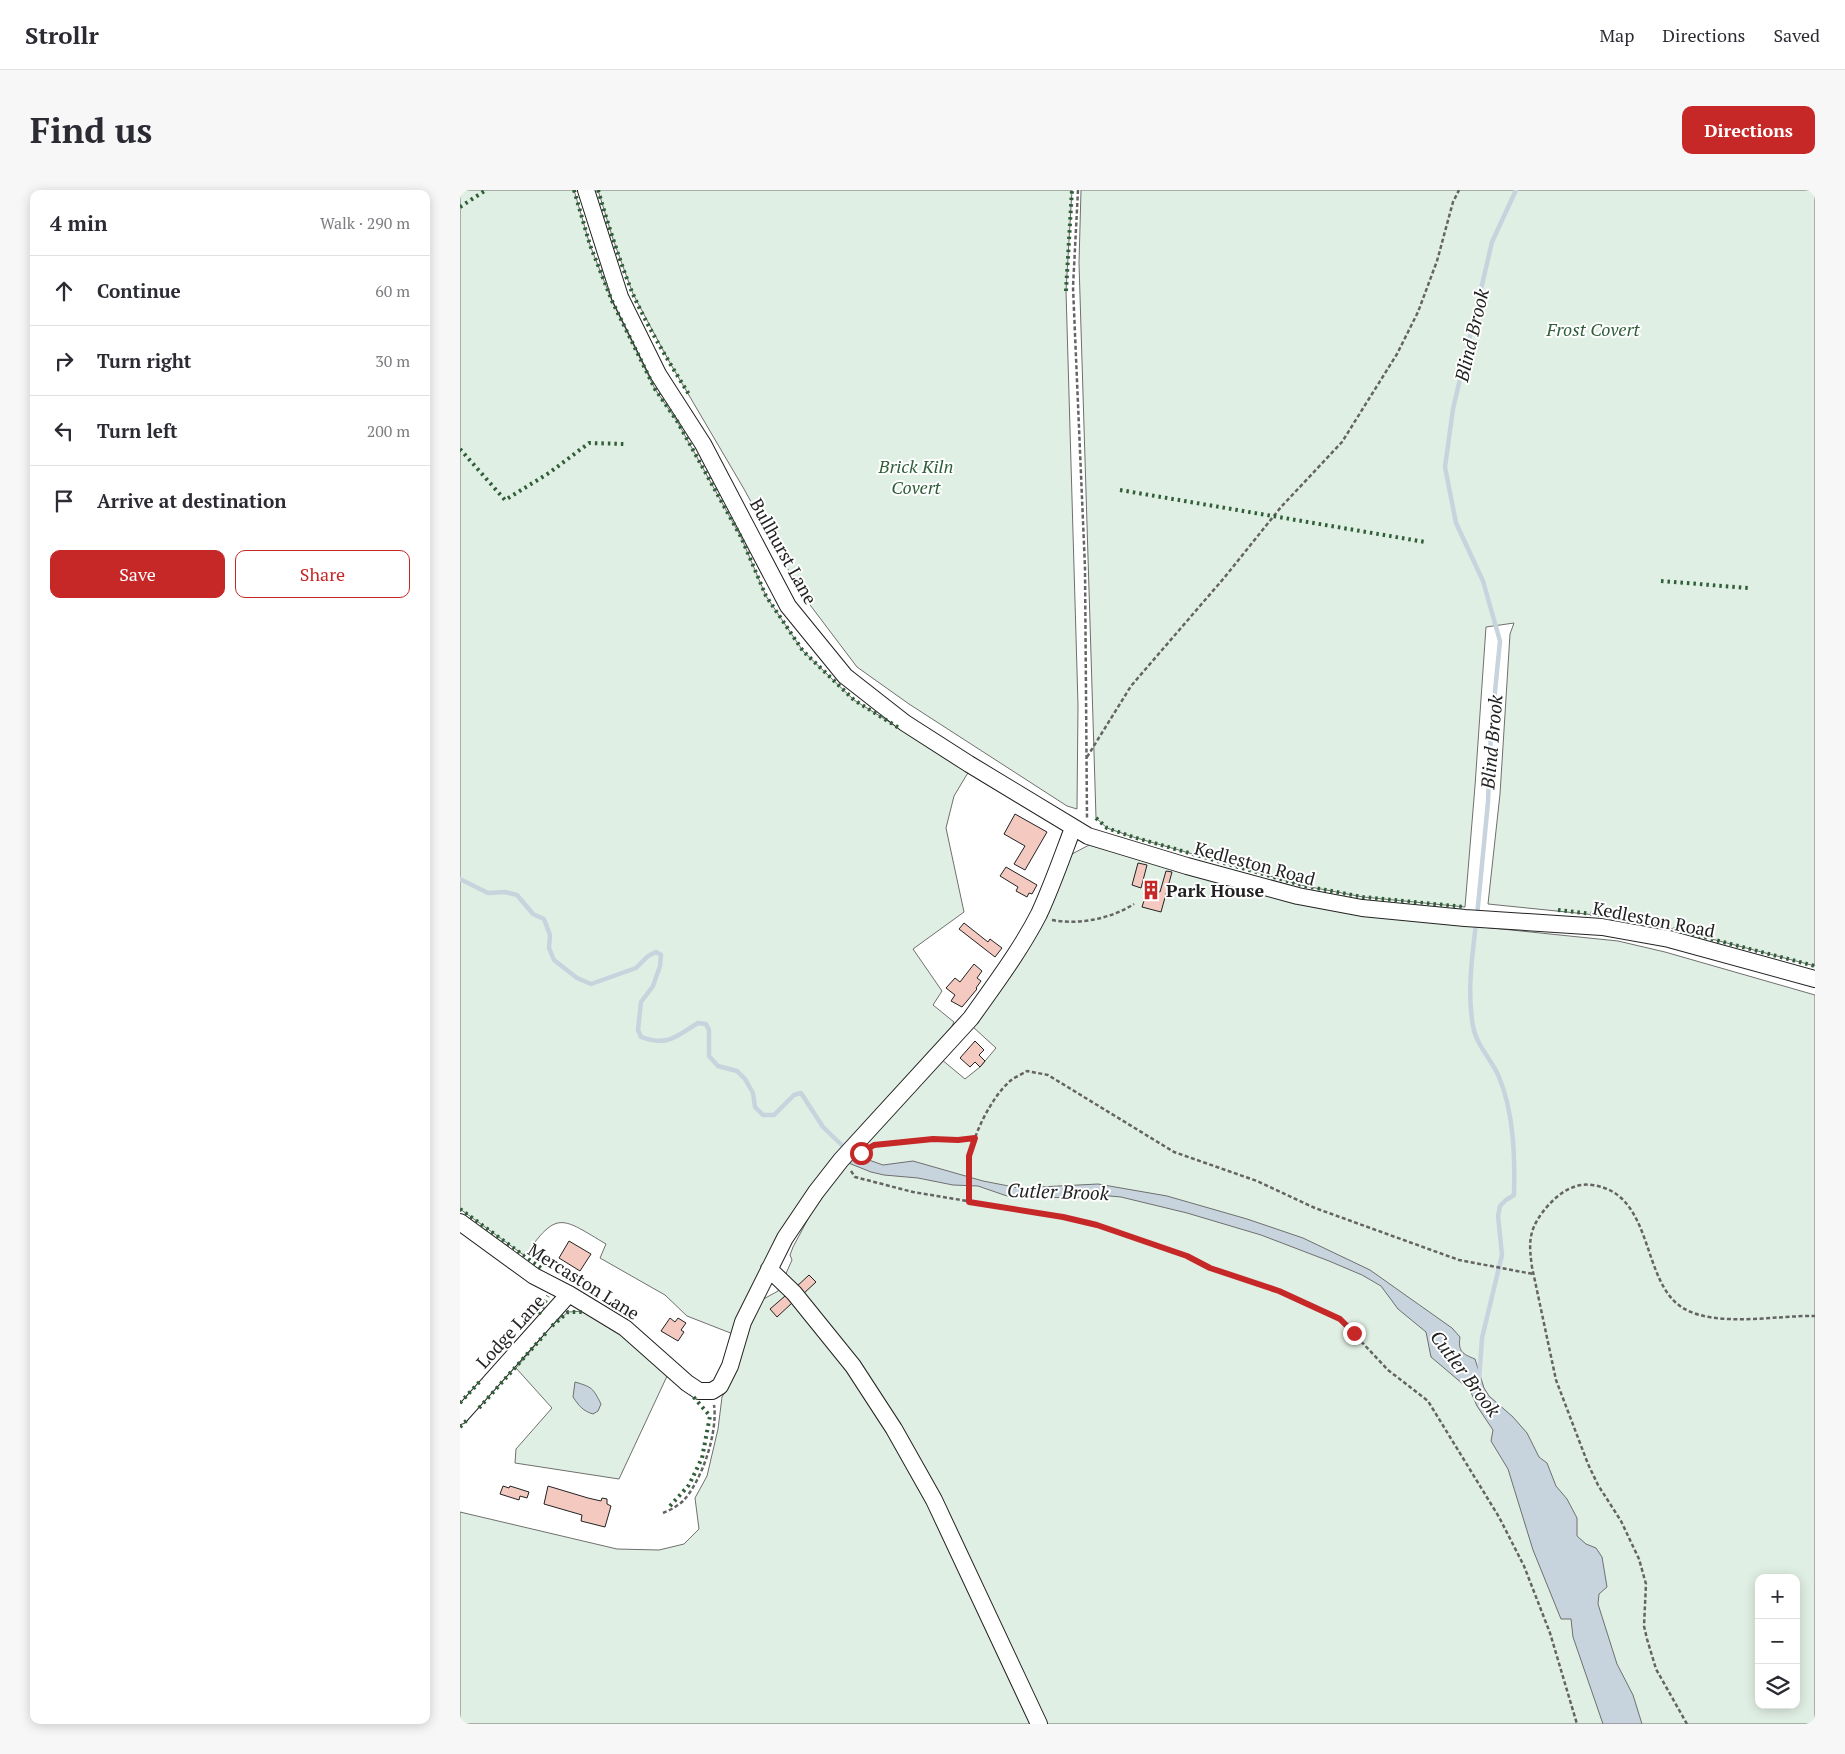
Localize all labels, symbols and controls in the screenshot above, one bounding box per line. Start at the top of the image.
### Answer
text: Strollr [25,19,99,51]
text: Map [1599,23,1634,47]
text: Directions [1662,23,1745,47]
text: Saved [1773,23,1820,47]
button: Directions [1682,106,1815,154]
text: Find us [30,107,152,153]
text: 4 min [50,209,107,237]
text: Walk · 290 m [320,212,410,234]
icon: ahead [50,277,78,305]
text: Continue [97,278,181,303]
text: 60 m [375,280,410,302]
water label: Blind Brook [1448,285,1494,385]
park label: Frost Covert [1546,317,1640,341]
icon: right [50,347,78,375]
text: Turn right [97,348,191,373]
text: 30 m [375,350,410,372]
icon: left [50,417,78,445]
text: Turn left [97,418,178,443]
text: 200 m [367,420,410,442]
park label: Brick Kiln Covert [878,454,953,499]
icon: arrive [50,487,78,515]
text: Arrive at destination [97,488,286,513]
street label: Bullhurst Lane [745,494,823,608]
button: Save [50,550,225,598]
button: Share [235,550,410,598]
water label: Blind Brook [1474,693,1508,791]
street label: Kedleston Road [1192,835,1318,891]
place label: Park House [1166,878,1264,902]
building icon: Park House [1140,879,1162,901]
street label: Kedleston Road [1591,895,1717,943]
route start [850,1142,873,1165]
water label: Cutler Brook [1007,1177,1110,1205]
street label: Mercaston Lane [524,1237,644,1325]
street label: Lodge Lane [470,1289,550,1373]
route end [1343,1322,1366,1345]
water label: Cutler Brook [1425,1325,1507,1422]
map controls [1755,1574,1800,1709]
button: + [1755,1574,1800,1619]
button: − [1755,1619,1800,1664]
button: layers [1755,1664,1800,1709]

